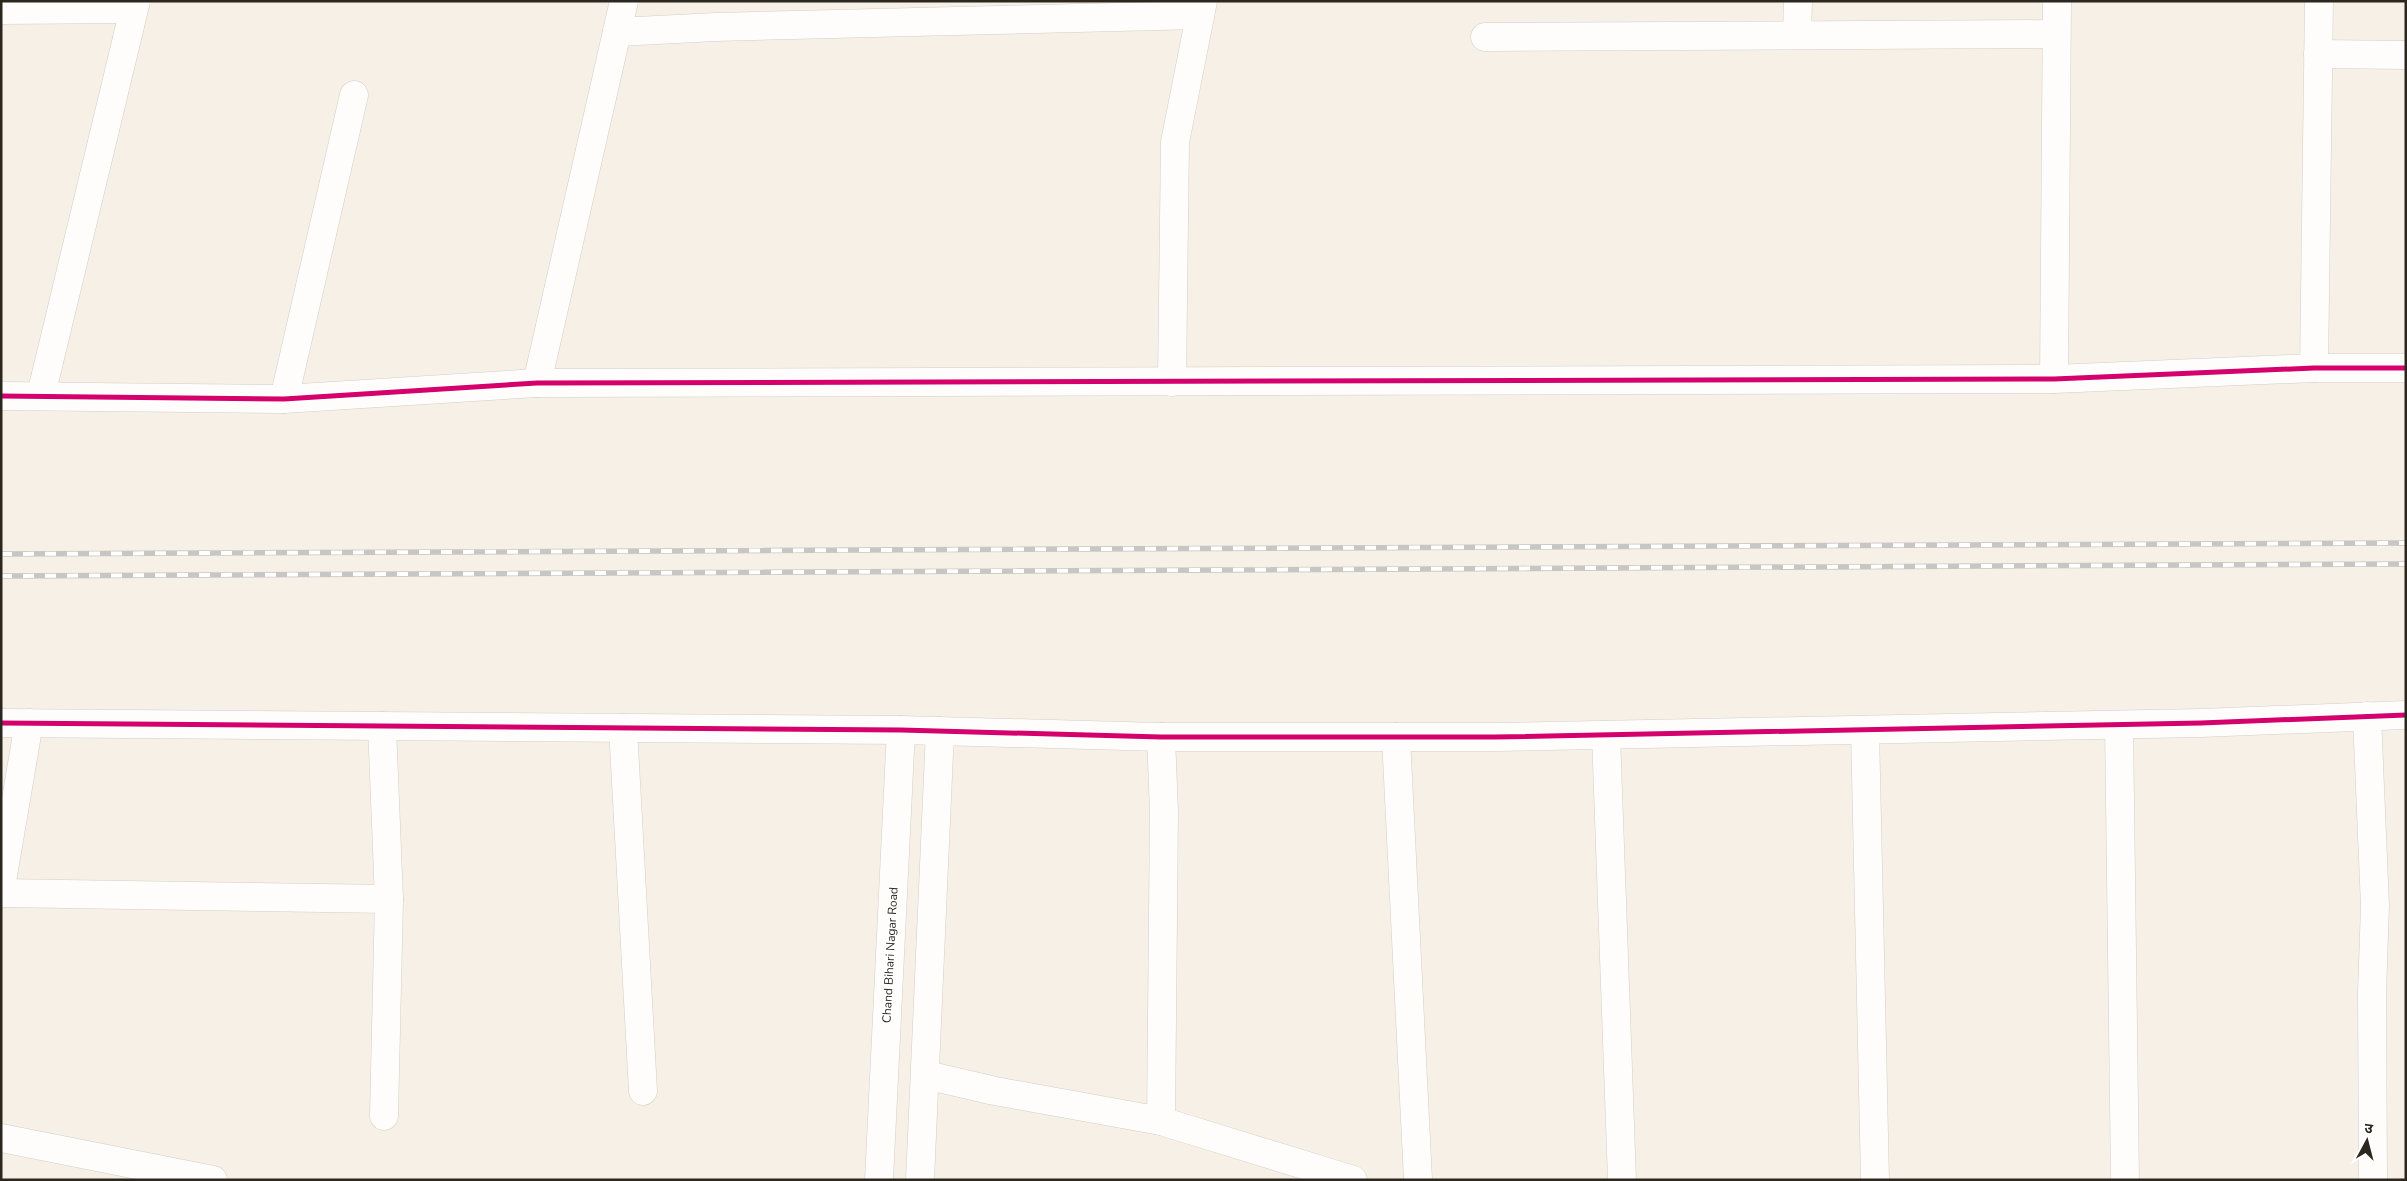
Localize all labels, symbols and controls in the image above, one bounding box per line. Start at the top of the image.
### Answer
street label: Chand Bihari Nagar Road [878,887,902,1023]
north arrow [2342,1116,2392,1166]
text: उ [2363,1119,2375,1139]

